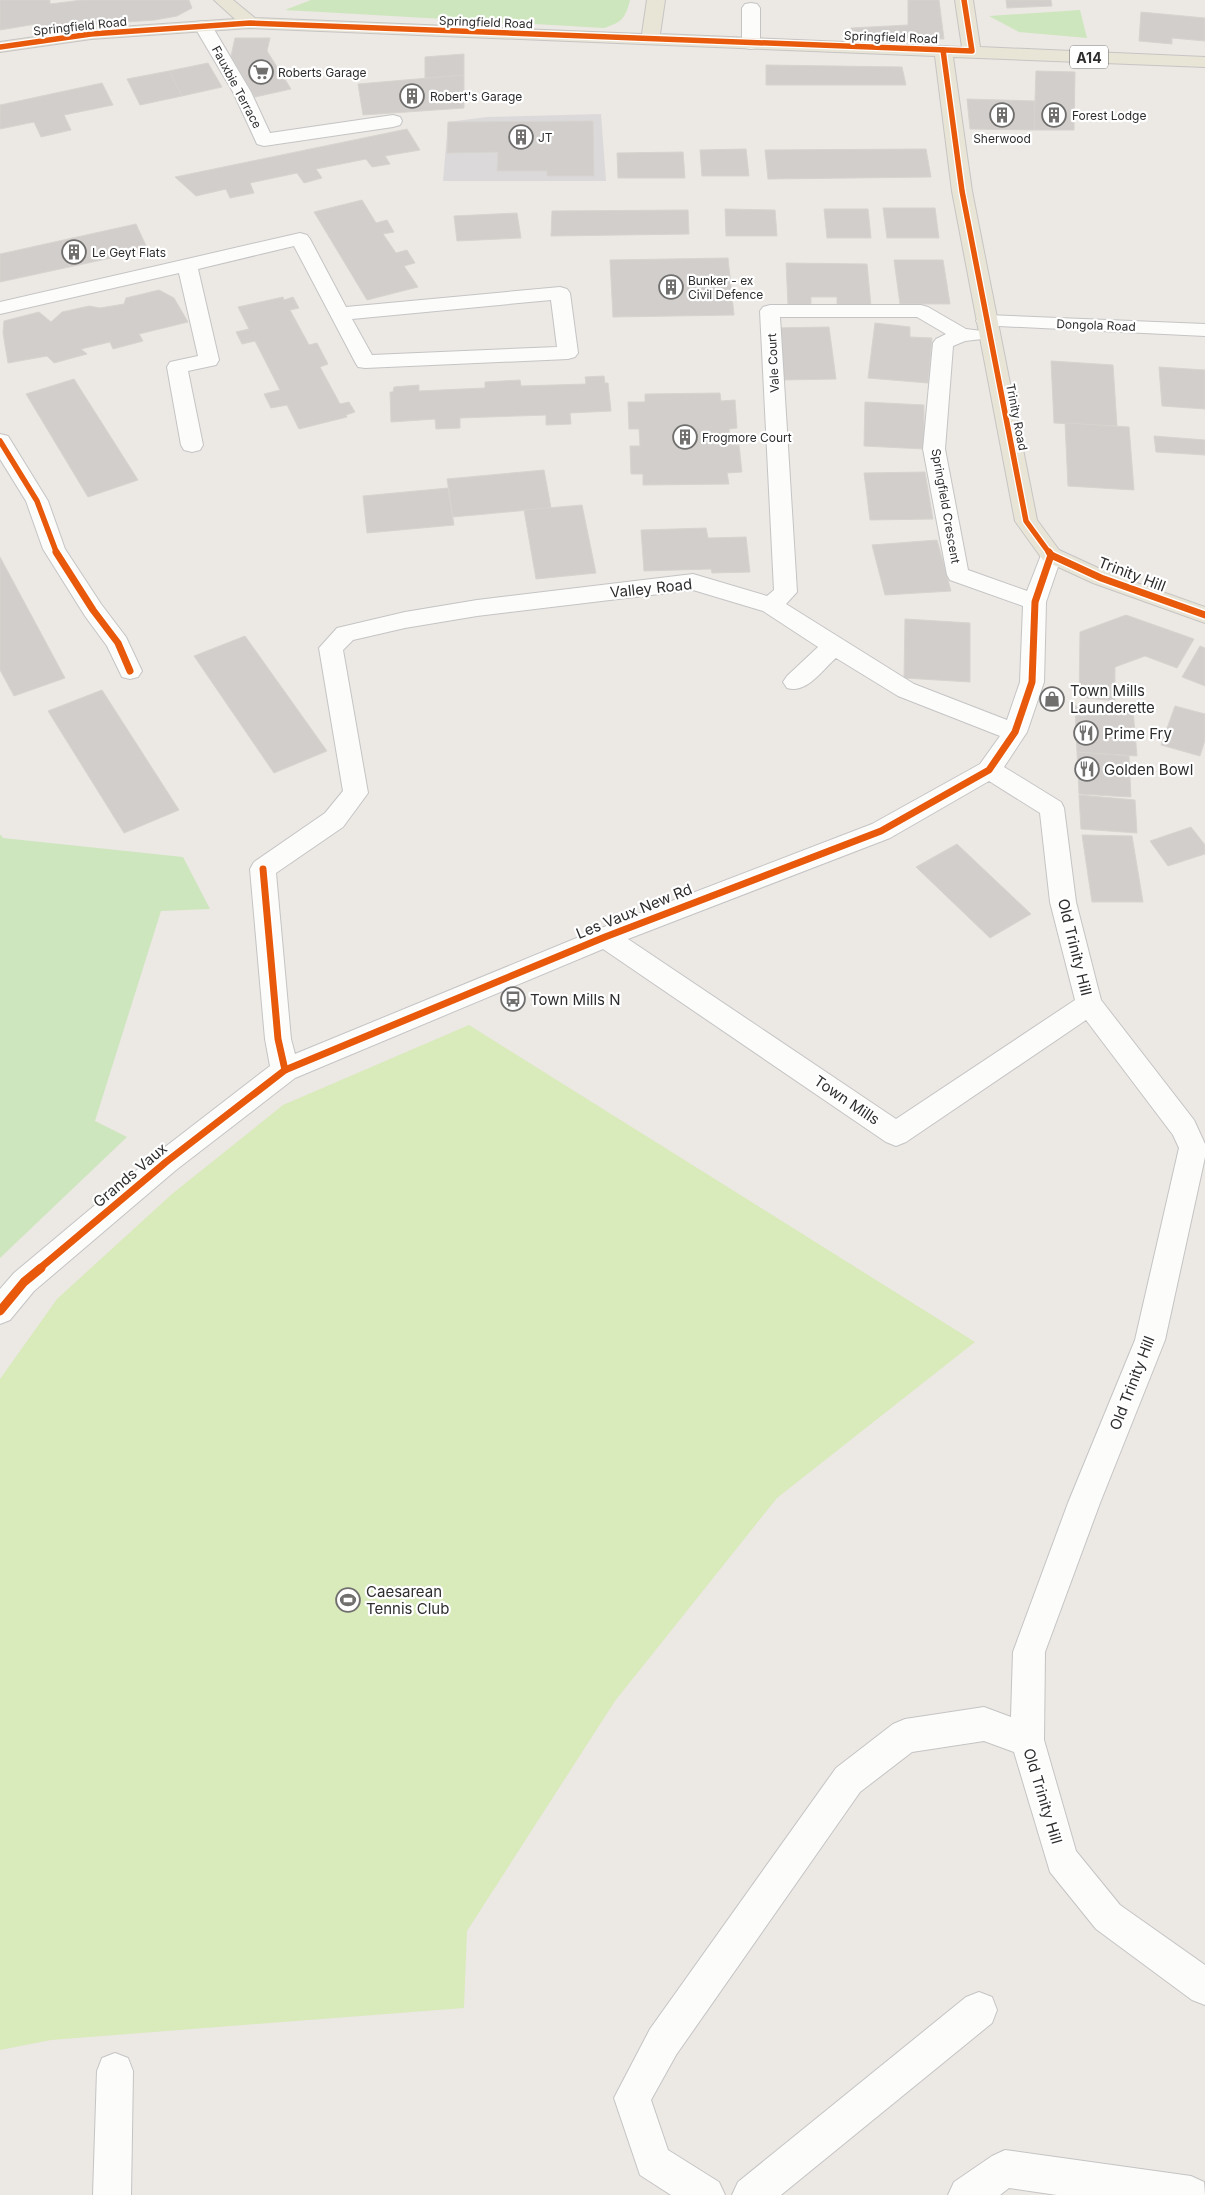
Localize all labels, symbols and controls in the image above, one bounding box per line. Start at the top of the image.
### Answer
street label: Springfield Road [439,13,533,31]
street label: Springfield Road [32,14,128,38]
street label: Springfield Road [844,28,938,46]
street label: Fauxbie Terrace [209,43,265,131]
road number: A14 [1070,46,1108,68]
supermarket icon: Roberts Garage [248,59,274,85]
place label: Roberts Garage [278,65,367,80]
building icon: Robert's Garage [399,83,425,109]
place label: Robert's Garage [430,89,522,104]
building icon: Sherwood [989,102,1015,128]
building icon: Forest Lodge [1041,102,1067,128]
place label: Forest Lodge [1072,108,1146,123]
building icon: JT [508,124,534,150]
place label: JT [538,130,553,145]
place label: Sherwood [973,131,1031,146]
building icon: Le Geyt Flats [61,239,87,265]
place label: Le Geyt Flats [92,245,166,260]
place label: Bunker - ex Civil Defence [688,273,763,302]
building icon: Bunker - ex Civil Defence [658,274,684,300]
street label: Dongola Road [1056,316,1136,334]
street label: Vale Court [764,333,782,393]
street label: Trinity Road [1003,382,1031,452]
building icon: Frogmore Court [672,424,698,450]
place label: Frogmore Court [702,430,792,445]
street label: Springfield Crescent [929,447,964,565]
street label: Trinity Hill [1096,552,1168,596]
street label: Valley Road [609,574,693,602]
place label: Town Mills Launderette [1070,681,1155,717]
shop icon: Town Mills Launderette [1039,686,1065,712]
restaurant icon: Prime Fry [1073,720,1099,746]
place label: Prime Fry [1104,724,1172,743]
restaurant icon: Golden Bowl [1074,756,1100,782]
place label: Golden Bowl [1104,760,1193,779]
street label: Les Vaux New Rd [573,879,695,943]
street label: Old Trinity Hill [1054,897,1096,997]
bus stop icon: Town Mills N [500,986,526,1012]
place label: Town Mills N [530,990,620,1009]
street label: Town Mills [811,1071,883,1129]
street label: Grands Vaux [89,1139,171,1211]
street label: Old Trinity Hill [1105,1333,1159,1433]
place label: Caesarean Tennis Club [366,1582,449,1618]
sports icon: Caesarean Tennis Club [335,1587,361,1613]
street label: Old Trinity Hill [1019,1746,1067,1846]

